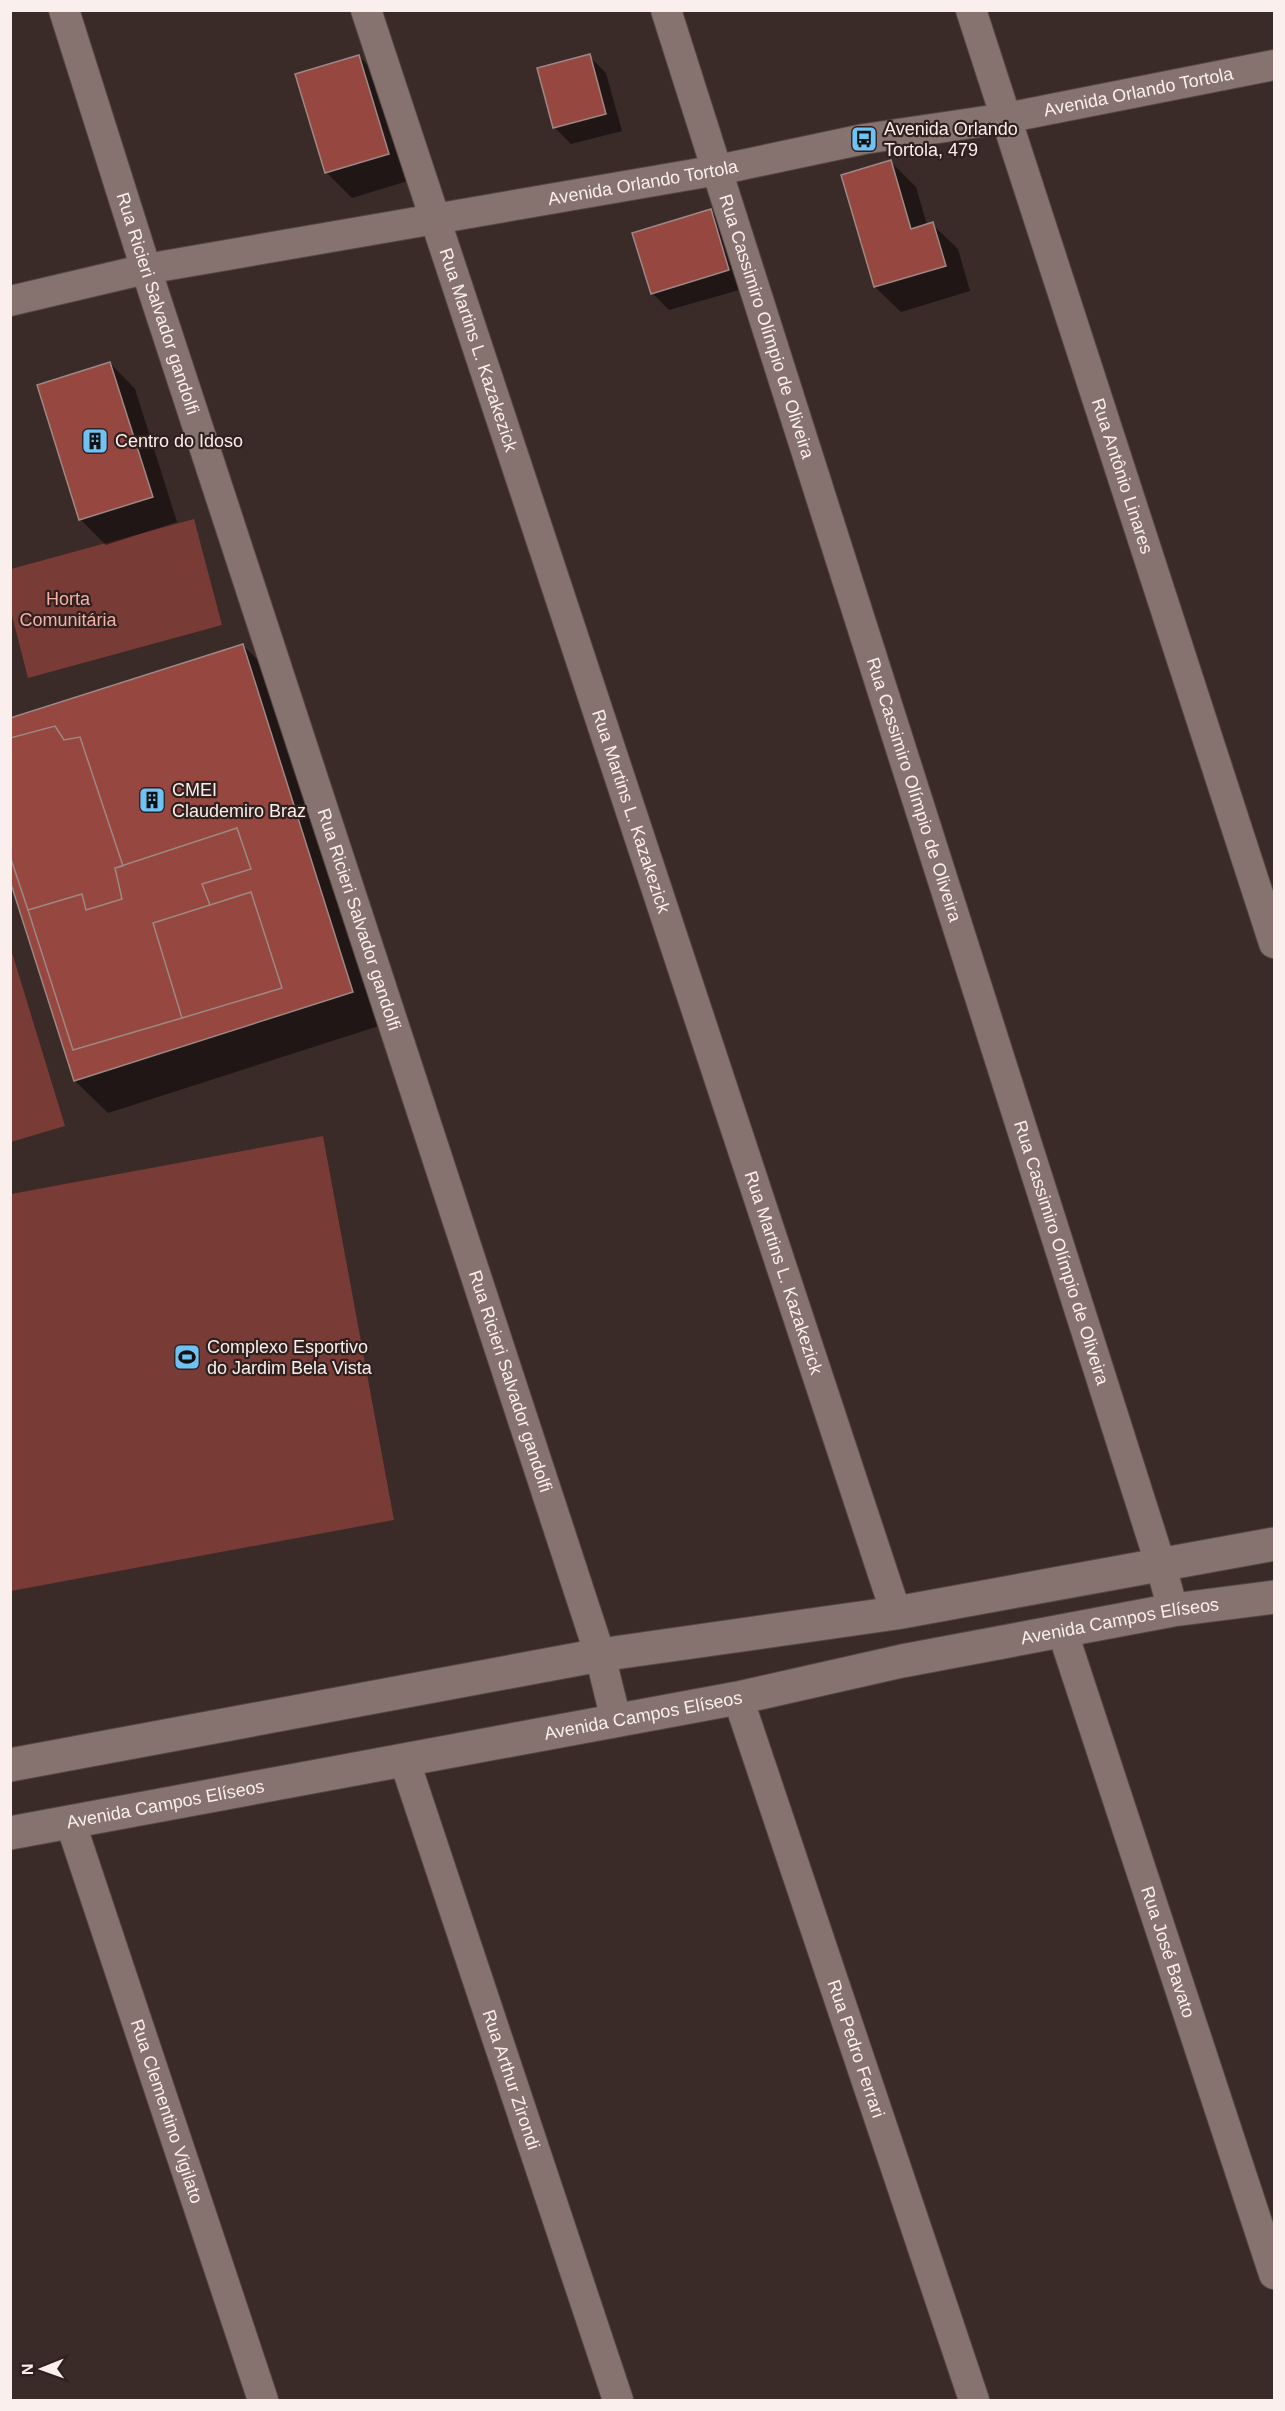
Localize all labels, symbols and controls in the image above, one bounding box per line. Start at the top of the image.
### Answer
street label: Avenida Orlando Tortola [1042,63,1236,120]
place label: Avenida Orlando Tortola, 479 [884,119,1018,160]
bus stop icon: Avenida Orlando Tortola, 479 [849,124,879,154]
street label: Avenida Orlando Tortola [546,156,741,209]
street label: Rua Ricieri Salvador gandolfi [112,190,203,417]
street label: Rua Cassimiro Olímpio de Oliveira [715,192,818,462]
street label: Rua Martins L. Kazakezick [435,246,522,455]
street label: Rua Antônio Linares [1088,396,1157,556]
building icon: Centro do Idoso [80,426,110,456]
place label: Centro do Idoso [115,431,243,451]
park label: Horta Comunitária [19,589,118,630]
street label: Rua Cassimiro Olímpio de Oliveira [863,655,966,925]
street label: Rua Martins L. Kazakezick [588,707,674,917]
place label: CMEI Claudemiro Braz [172,780,306,821]
building icon: CMEI Claudemiro Braz [137,785,167,815]
street label: Rua Ricieri Salvador gandolfi [313,806,405,1033]
street label: Rua Cassimiro Olímpio de Oliveira [1010,1118,1113,1388]
street label: Rua Martins L. Kazakezick [741,1168,827,1378]
street label: Rua Ricieri Salvador gandolfi [465,1268,556,1495]
place label: Complexo Esportivo do Jardim Bela Vista [207,1337,373,1378]
sports icon: Complexo Esportivo do Jardim Bela Vista [172,1342,202,1372]
street label: Avenida Campos Elíseos [1019,1594,1220,1648]
street label: Avenida Campos Elíseos [543,1687,744,1744]
street label: Avenida Campos Elíseos [65,1776,266,1832]
street label: Rua José Bavato [1137,1884,1199,2020]
street label: Rua Pedro Ferrari [823,1977,888,2120]
street label: Rua Arthur Zirondi [478,2007,544,2152]
street label: Rua Clementino Vigilato [127,2017,207,2206]
north arrow [12,2339,72,2399]
text: N [19,2363,36,2375]

